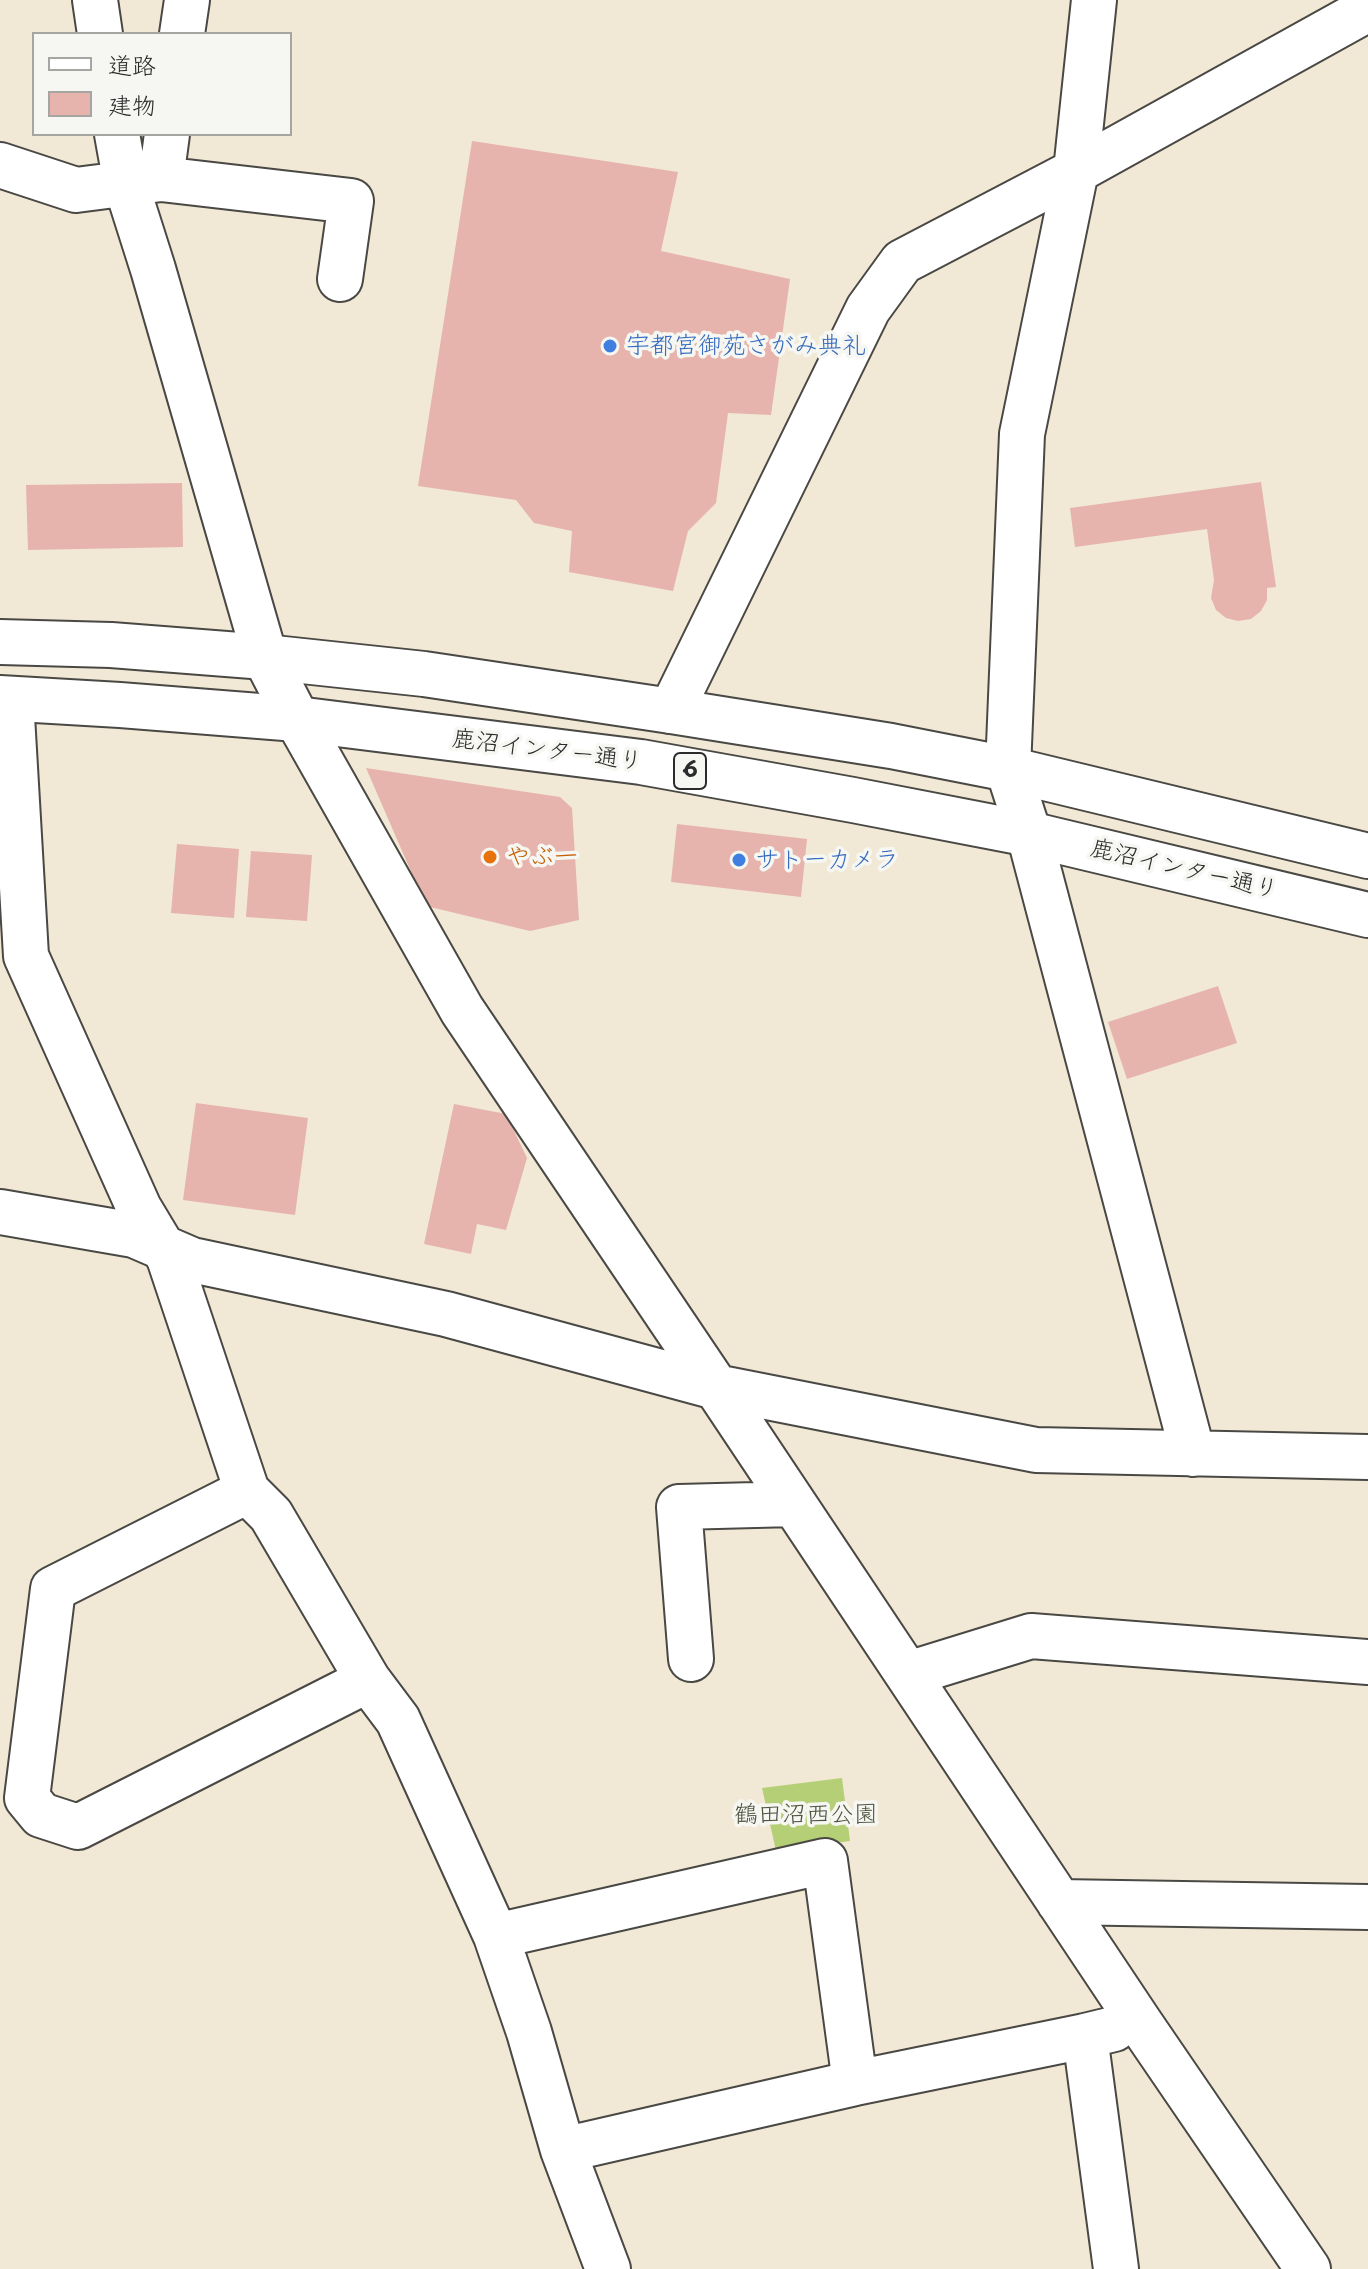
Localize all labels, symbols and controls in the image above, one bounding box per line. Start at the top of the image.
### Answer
legend [32,32,292,136]
text: 道路 [108,46,156,82]
text: 建物 [108,86,156,122]
place label: 宇都宮御苑さがみ典礼 [626,332,866,360]
marker: 宇都宮御苑さがみ典礼 [601,337,619,355]
street label: 鹿沼インター通り [450,725,644,777]
road number: 6 [674,753,706,789]
street label: 鹿沼インター通り [1087,834,1281,906]
place label: やぶ一 [506,843,578,871]
place label: サトーカメラ [755,846,899,874]
marker: やぶ一 [481,848,499,866]
marker: サトーカメラ [730,851,748,869]
park label: 鶴田沼西公園 [734,1801,878,1829]

